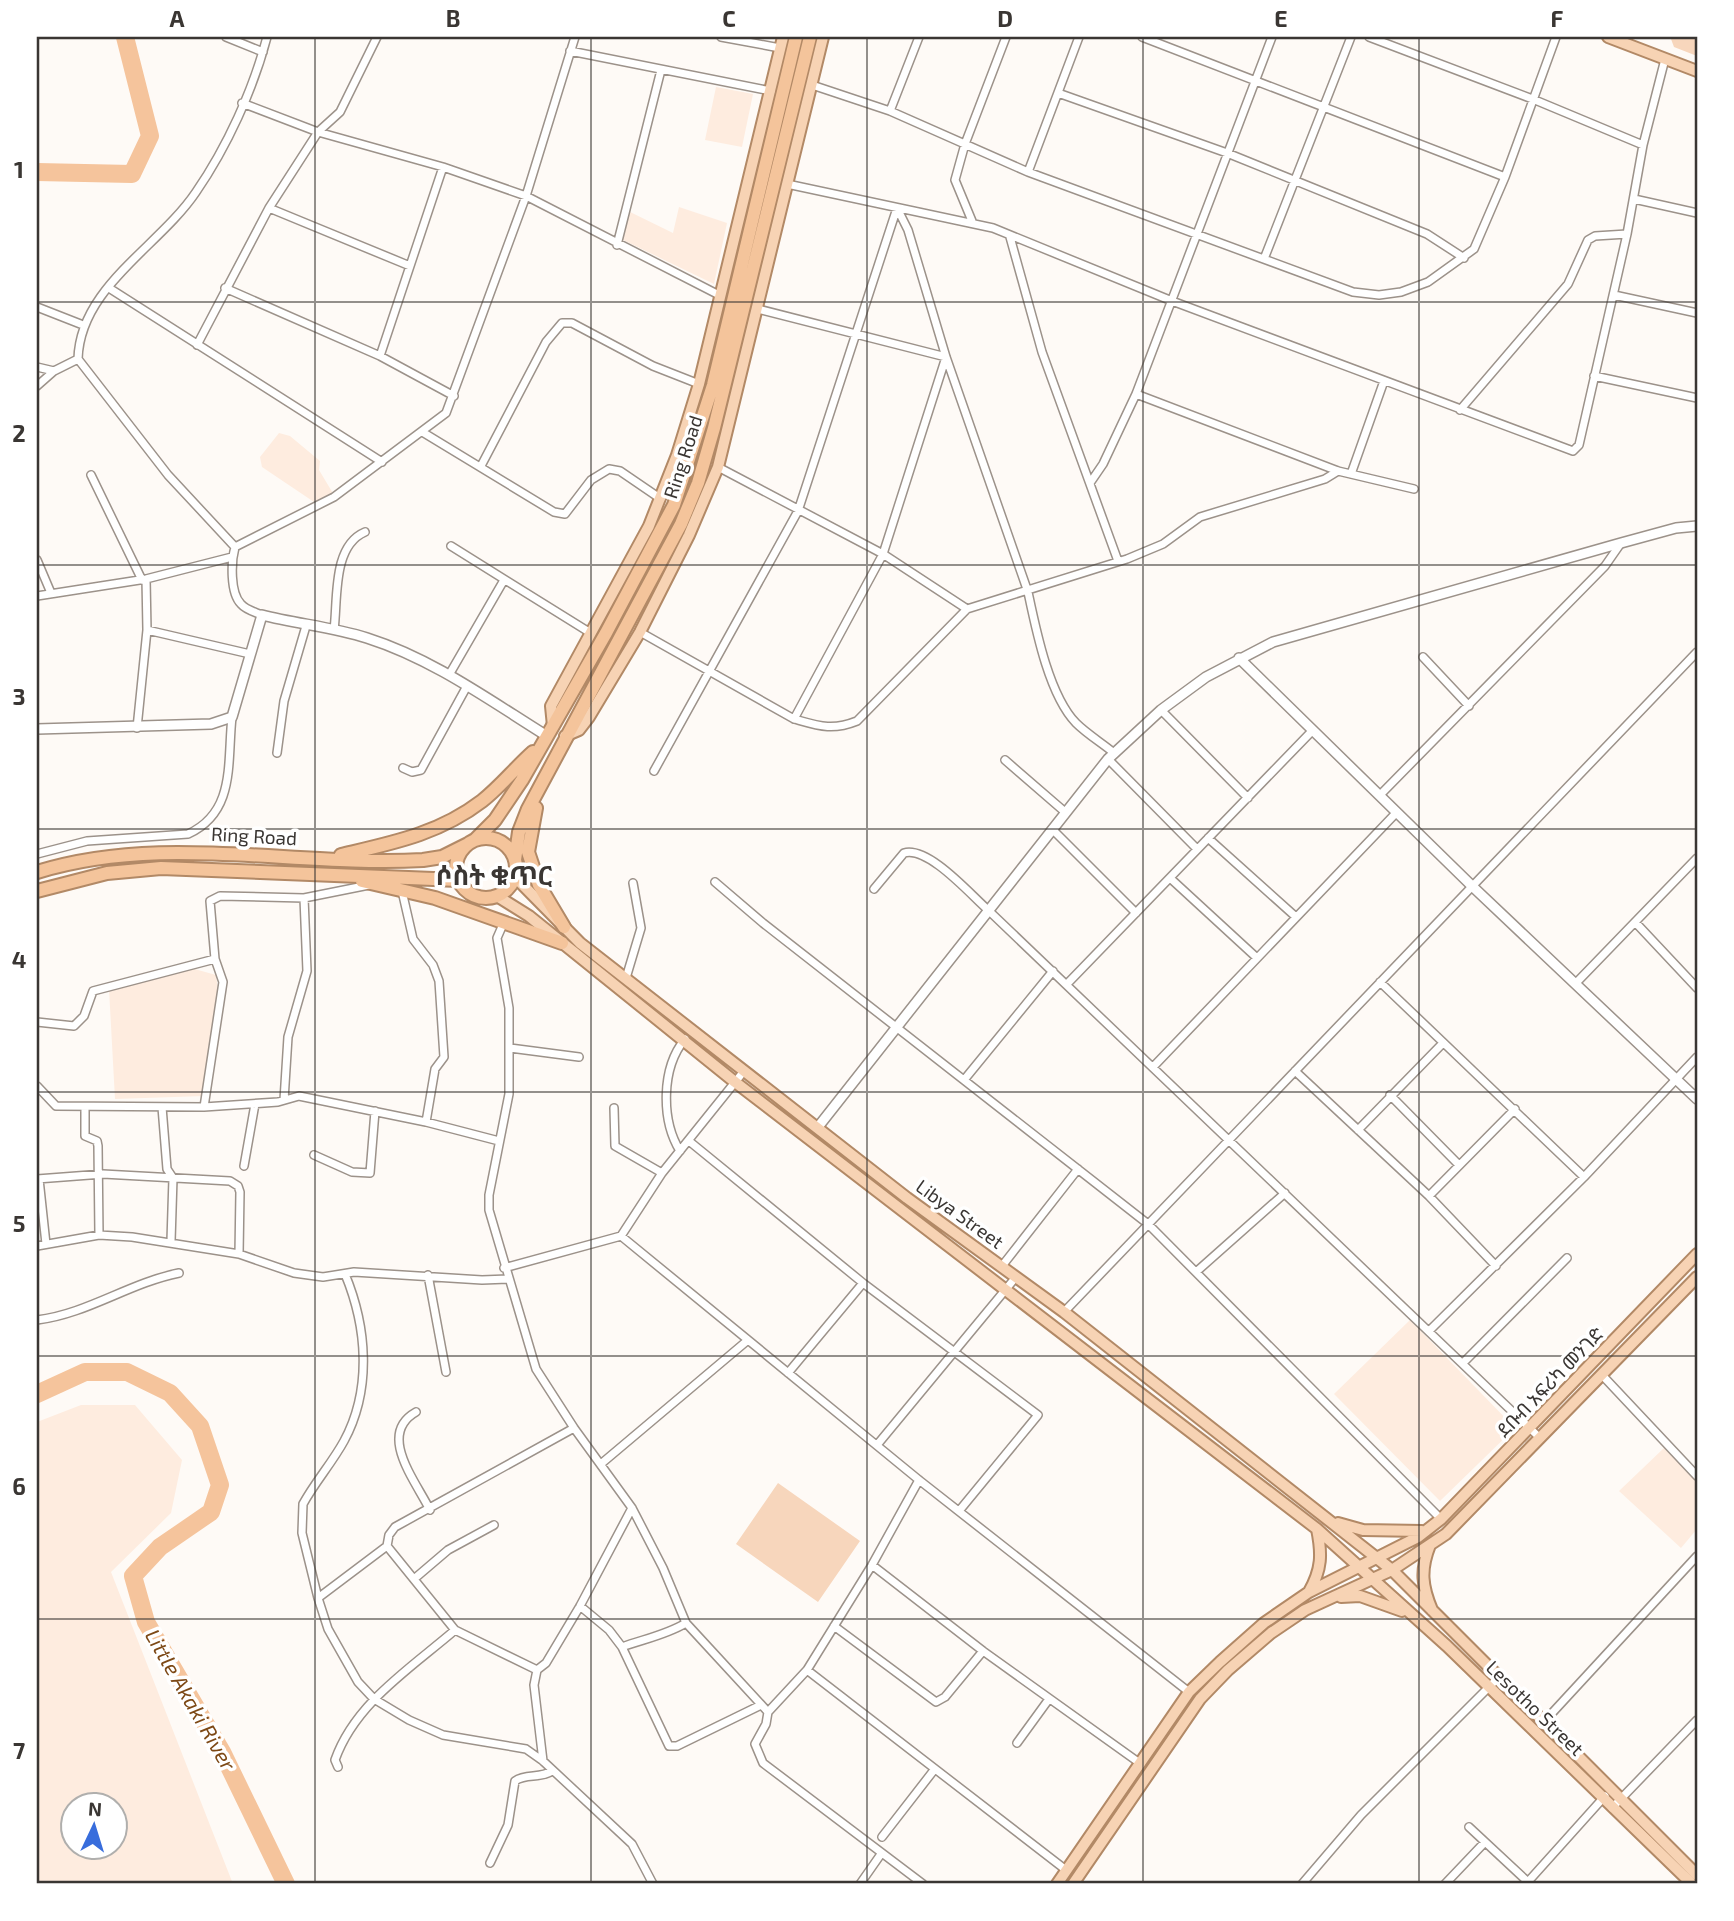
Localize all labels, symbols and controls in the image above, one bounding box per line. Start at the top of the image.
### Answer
text: A [169,4,185,32]
text: B [446,4,460,32]
text: C [722,4,736,32]
text: D [997,4,1013,32]
text: E [1274,4,1288,32]
text: F [1551,4,1564,32]
text: 1 [14,155,24,183]
street label: Ring Road [658,412,707,501]
text: 2 [12,419,26,447]
text: 3 [12,682,26,710]
street label: Ring Road [210,822,298,849]
district label: ሶስት ቁጥር [436,859,553,890]
text: 4 [12,945,26,973]
street label: Libya Street [912,1174,1009,1253]
text: 5 [13,1209,25,1237]
street label: ደቡብ አፍሪካ መንገድ [1491,1321,1608,1442]
text: 6 [12,1472,26,1500]
water label: Little Akaki River [141,1624,242,1775]
street label: Lesotho Street [1482,1655,1589,1760]
text: 7 [13,1736,25,1764]
north arrow [60,1792,130,1862]
text: N [88,1797,103,1820]

